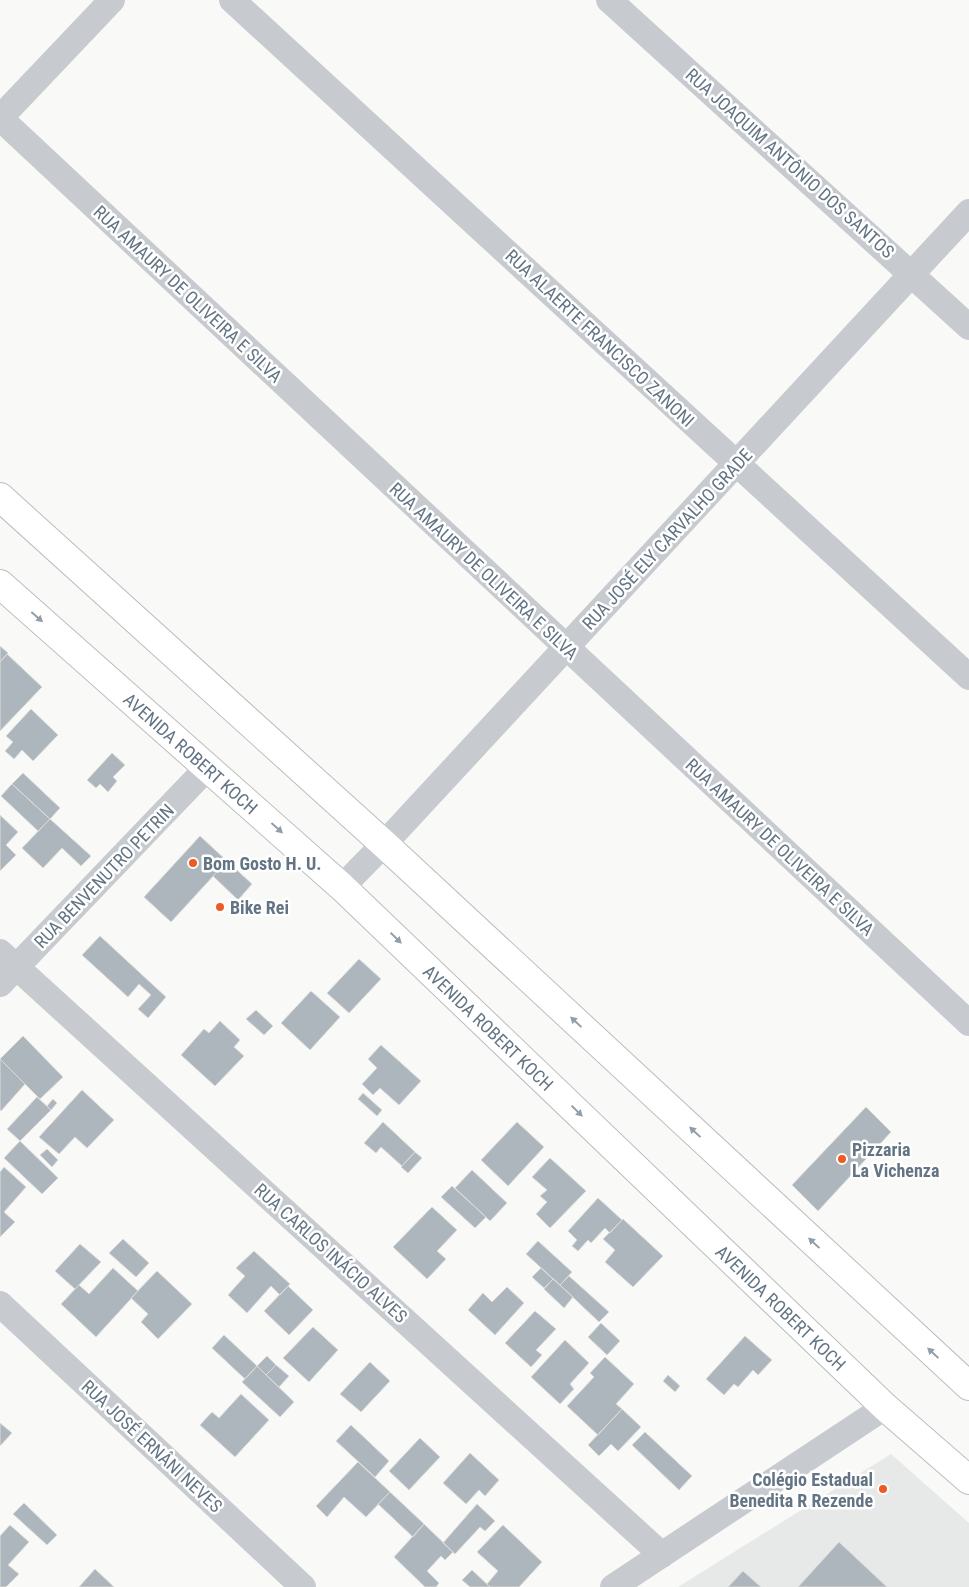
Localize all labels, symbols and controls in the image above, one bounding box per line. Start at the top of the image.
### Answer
street label: RUA JOAQUIM ANTÔNIO DOS SANTOS [682,64,898,262]
street label: RUA AMAURY DE OLIVEIRA E SILVA [90,201,287,387]
street label: RUA ALAERTE FRANCISCO ZANONI [501,245,699,431]
street label: RUA JOSÉ ELY CARVALHO GRADE [578,444,756,634]
street label: RUA AMAURY DE OLIVEIRA E SILVA [386,478,583,664]
one-way arrow [30,611,43,622]
street label: AVENIDA ROBERT KOCH [120,688,262,818]
street label: RUA AMAURY DE OLIVEIRA E SILVA [682,754,879,940]
street label: RUA BENVENUTRO PETRIN [30,800,178,952]
one-way arrow [270,822,282,834]
place label: Bom Gosto H. U. [203,853,322,874]
marker: Bom Gosto H. U. [187,857,199,869]
place label: Bike Rei [230,897,289,918]
marker: Bike Rei [214,901,226,913]
one-way arrow [390,932,402,944]
street label: AVENIDA ROBERT KOCH [419,960,558,1094]
one-way arrow [570,1016,582,1028]
one-way arrow [570,1105,582,1117]
one-way arrow [689,1126,701,1138]
place label: Pizzaria La Vichenza [852,1139,939,1181]
marker: Pizzaria La Vichenza [836,1153,848,1165]
street label: RUA CARLOS INÁCIO ALVES [250,1179,412,1327]
one-way arrow [808,1237,820,1249]
street label: AVENIDA ROBERT KOCH [712,1241,851,1375]
one-way arrow [928,1347,940,1359]
street label: RUA JOSÉ ERNÂNI NEVES [77,1375,227,1517]
place label: Colégio Estadual Benedita R Rezende [730,1469,873,1511]
marker: Colégio Estadual Benedita R Rezende [877,1483,889,1495]

